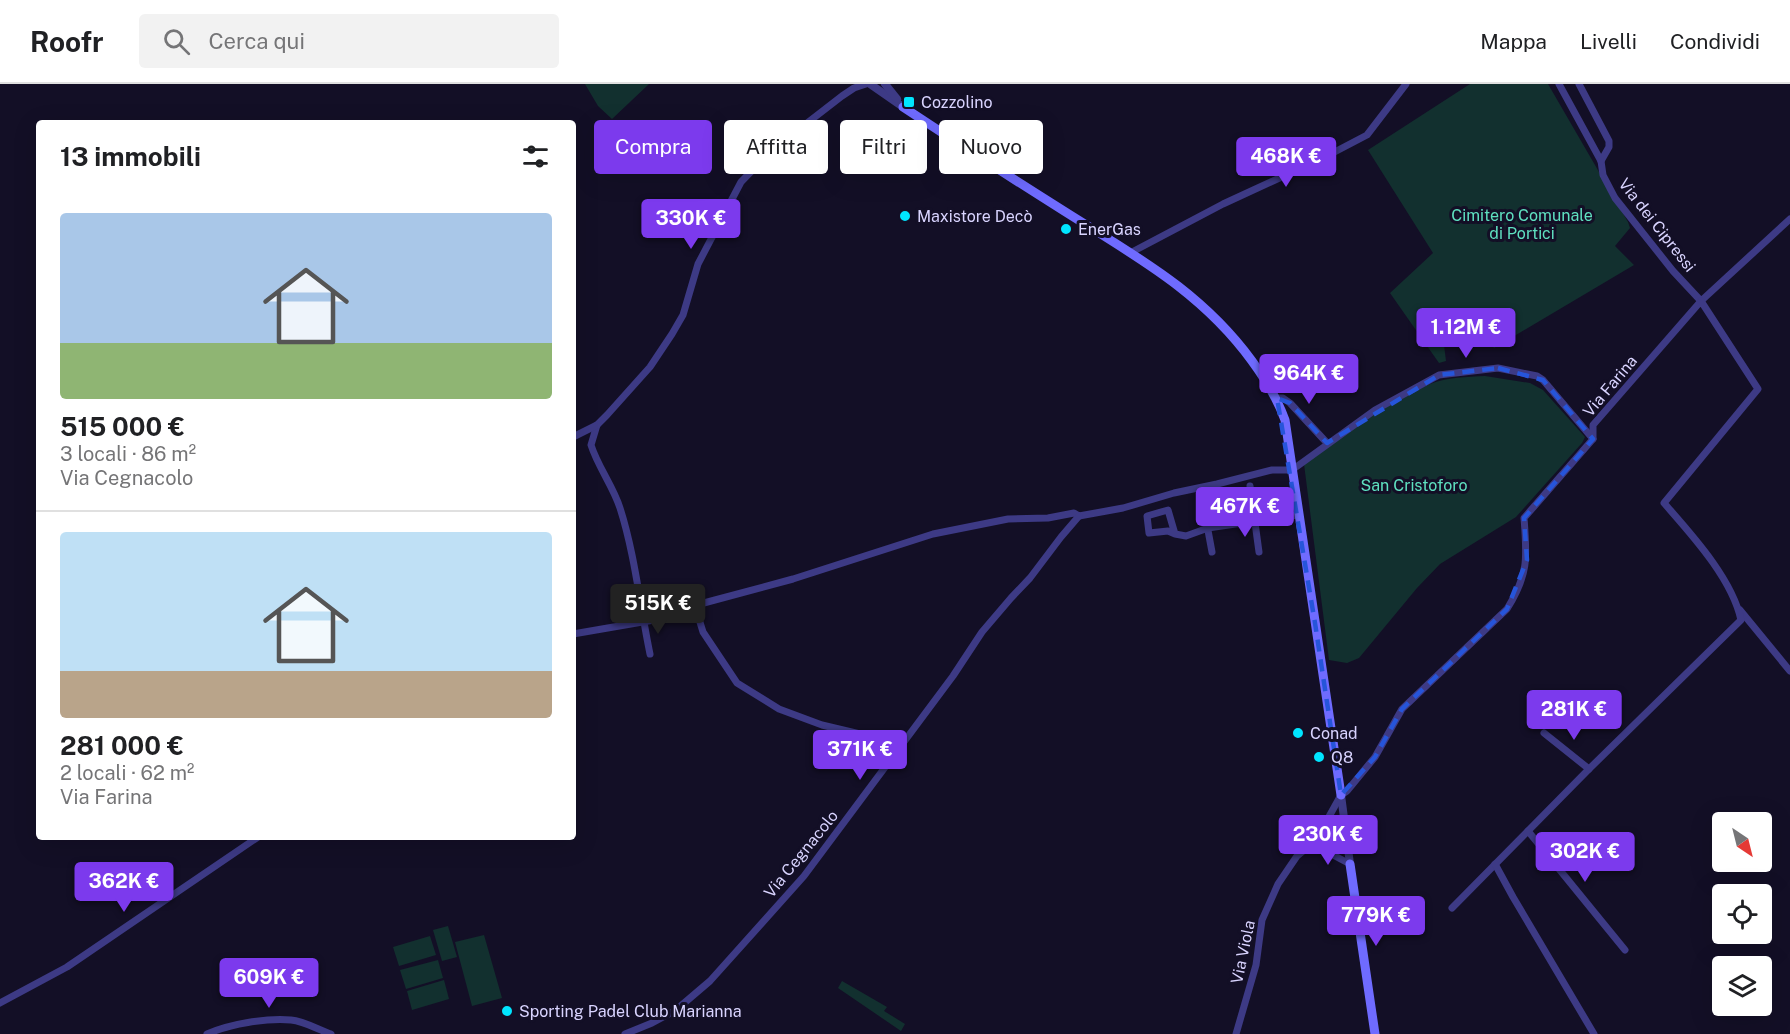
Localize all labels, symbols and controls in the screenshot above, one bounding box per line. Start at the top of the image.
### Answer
search box [139,14,559,68]
text: Roofr [30,25,103,58]
icon: search [160,25,193,58]
text: Cerca qui [208,28,305,54]
text: Mappa [1480,29,1547,54]
text: Livelli [1580,29,1637,54]
text: Condividi [1670,29,1760,54]
place label: Cozzolino [921,93,993,112]
marker: Cozzolino [902,95,916,109]
chip: Compra [594,120,712,174]
chip: Affitta [724,120,828,174]
chip: Filtri [840,120,927,174]
chip: Nuovo [939,120,1043,174]
pin: 468K € [1237,137,1335,188]
icon: filters [519,140,552,173]
text: 13 immobili [60,141,201,172]
text: 468K € [1250,144,1322,168]
street label: Via dei Cipressi [1615,174,1699,276]
pin: 330K € [642,199,740,250]
text: 330K € [655,206,727,230]
park label: Cimitero Comunale di Portici [1451,206,1593,243]
place label: Maxistore Decò [917,207,1033,226]
marker: Maxistore Decò [898,209,912,223]
place label: EnerGas [1078,220,1141,239]
marker: EnerGas [1059,222,1073,236]
icon: home [252,252,360,360]
pin: 1.12M € [1411,308,1521,359]
text: 1.12M € [1430,315,1502,339]
street label: Via Farina [1579,352,1641,420]
pin: 964K € [1260,354,1358,405]
text: 964K € [1273,361,1345,385]
text: 515 000 € [60,411,185,442]
text: 3 locali · 86 m² [60,442,196,466]
text: Via Cegnacolo [60,466,193,490]
park label: San Cristoforo [1361,476,1467,495]
pin: 467K € [1196,487,1294,538]
text: 467K € [1210,494,1280,518]
icon: home [252,571,360,679]
pin: 515K € [609,584,707,635]
text: 515K € [624,591,692,615]
pin: 281K € [1525,690,1623,741]
text: 281K € [1541,697,1607,721]
place label: Conad [1310,724,1358,743]
marker: Conad [1291,726,1305,740]
text: 281 000 € [60,730,184,761]
pin: 371K € [811,730,909,781]
text: 371K € [827,737,893,761]
place label: Q8 [1331,748,1353,767]
marker: Q8 [1312,750,1326,764]
text: 2 locali · 62 m² [60,761,194,785]
text: Via Farina [60,785,153,809]
street label: Via Cegnacolo [760,807,842,901]
north arrow [1712,812,1772,872]
map controls [1712,812,1772,1016]
pin: 230K € [1279,815,1377,866]
text: 230K € [1293,822,1363,846]
pin: 302K € [1536,832,1634,883]
text: 302K € [1550,839,1620,863]
pin: 362K € [75,862,173,913]
text: 362K € [88,869,160,893]
button: locate [1712,884,1772,944]
pin: 779K € [1327,896,1425,947]
text: 779K € [1341,903,1411,927]
street label: Via Viola [1227,918,1259,986]
button: layers [1712,956,1772,1016]
pin: 609K € [220,958,318,1009]
text: 609K € [233,965,305,989]
place label: Sporting Padel Club Marianna [519,1002,742,1021]
marker: Sporting Padel Club Marianna [500,1004,514,1018]

